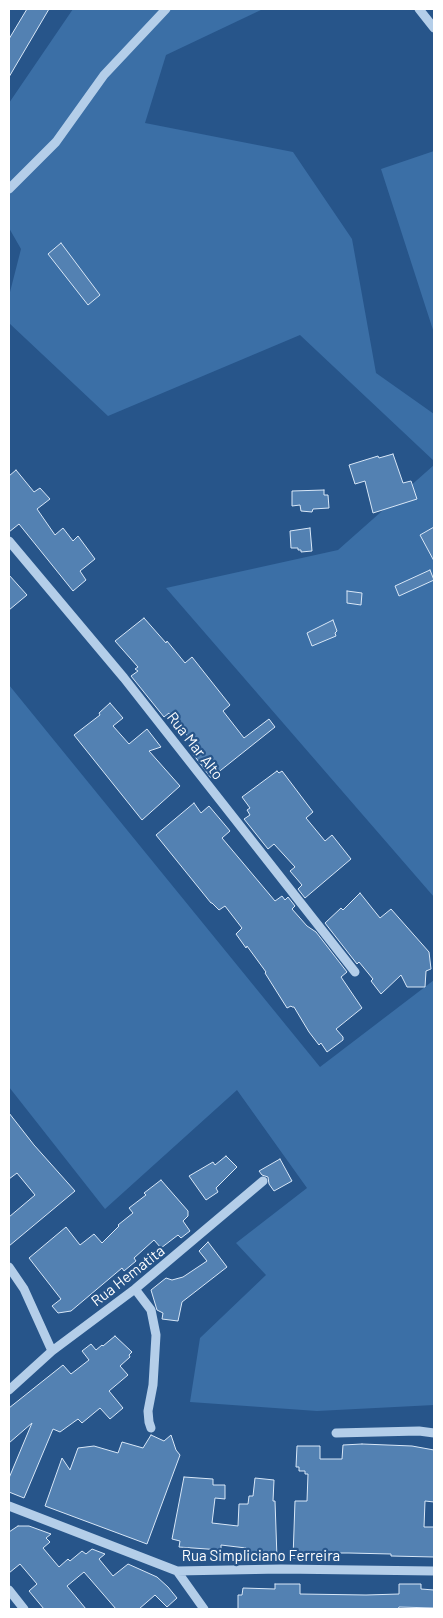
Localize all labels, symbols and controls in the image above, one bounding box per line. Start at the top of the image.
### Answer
street label: Rua Mar Alto [163,709,227,783]
street label: Rua Hematita [88,1242,168,1310]
street label: Rua Simpliciano Ferreira [182,1547,340,1565]

